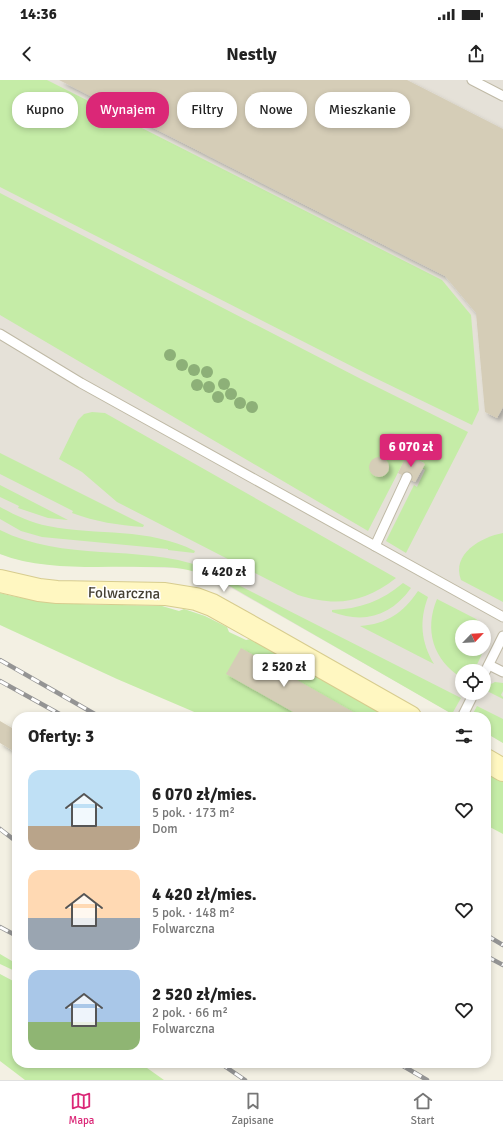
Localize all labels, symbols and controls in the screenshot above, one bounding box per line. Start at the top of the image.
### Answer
text: 14:36 [20,5,57,23]
icon: back [16,43,38,65]
text: Nestly [226,43,277,65]
icon: share [465,43,487,65]
chip: Kupno [12,92,78,128]
chip: Wynajem [86,92,169,128]
chip: Filtry [177,92,237,128]
chip: Nowe [245,92,307,128]
chip: Mieszkanie [315,92,410,128]
pin: 6 070 zł [370,434,452,468]
text: 6 070 zł [389,439,433,455]
pin: 4 420 zł [183,559,265,593]
text: 4 420 zł [202,564,246,580]
street label: Folwarczna [88,583,160,603]
north arrow [455,620,491,656]
map controls [455,620,491,700]
pin: 2 520 zł [243,654,325,688]
text: 2 520 zł [262,659,306,675]
button: locate [455,664,491,700]
icon: filters [453,725,475,747]
text: Oferty: 3 [28,726,94,747]
text: 6 070 zł/mies. [152,784,257,805]
icon: home [60,786,108,834]
icon: heart [453,799,475,821]
text: 5 pok. · 173 m² [152,805,235,821]
text: Dom [152,821,178,837]
text: 4 420 zł/mies. [152,884,257,905]
icon: home [60,886,108,934]
icon: heart [453,899,475,921]
text: 5 pok. · 148 m² [152,905,235,921]
text: Folwarczna [152,921,215,937]
text: 2 520 zł/mies. [152,984,257,1005]
icon: home [60,986,108,1034]
icon: heart [453,999,475,1021]
text: 2 pok. · 66 m² [152,1005,228,1021]
text: Folwarczna [152,1021,215,1037]
tab: Mapa [69,1090,94,1127]
tab: Zapisane [231,1090,274,1127]
tab: Start [411,1090,434,1127]

